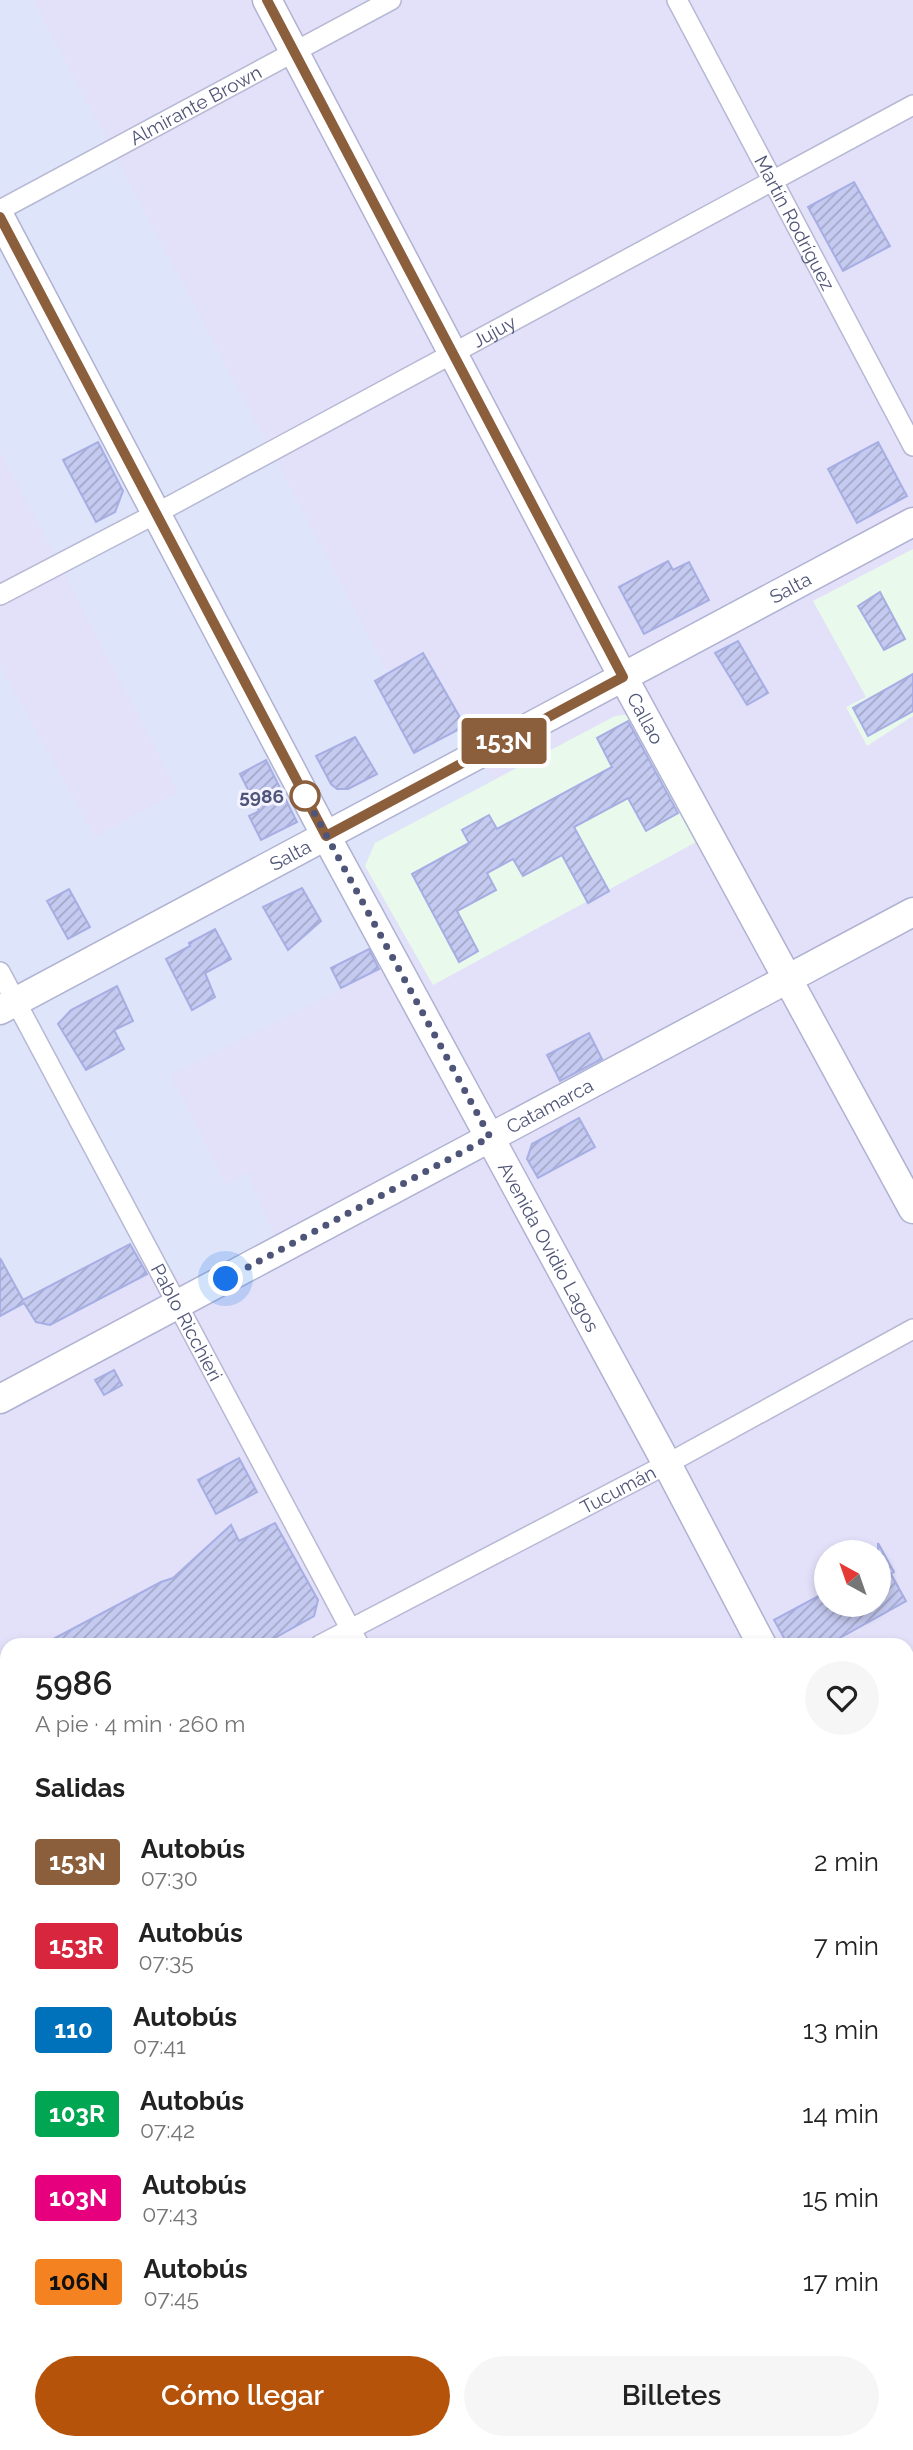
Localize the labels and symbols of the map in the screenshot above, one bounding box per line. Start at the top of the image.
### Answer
street label: Almirante Brown [126,61,265,149]
street label: Martín Rodríguez [750,151,840,294]
street label: Jujuy [468,311,520,352]
street label: Salta [766,568,815,608]
street label: Callao [623,689,668,748]
line badge: 153N [455,718,553,764]
marker: 5986 [290,781,320,811]
place label: 5986 [239,785,284,807]
street label: Salta [266,835,315,875]
street label: Catamarca [503,1074,597,1138]
street label: Avenida Ovidio Lagos [494,1158,604,1335]
street label: Pablo Ricchieri [147,1260,227,1385]
your location [208,1261,243,1296]
street label: Tucumán [576,1461,659,1518]
north arrow [814,1540,891,1617]

